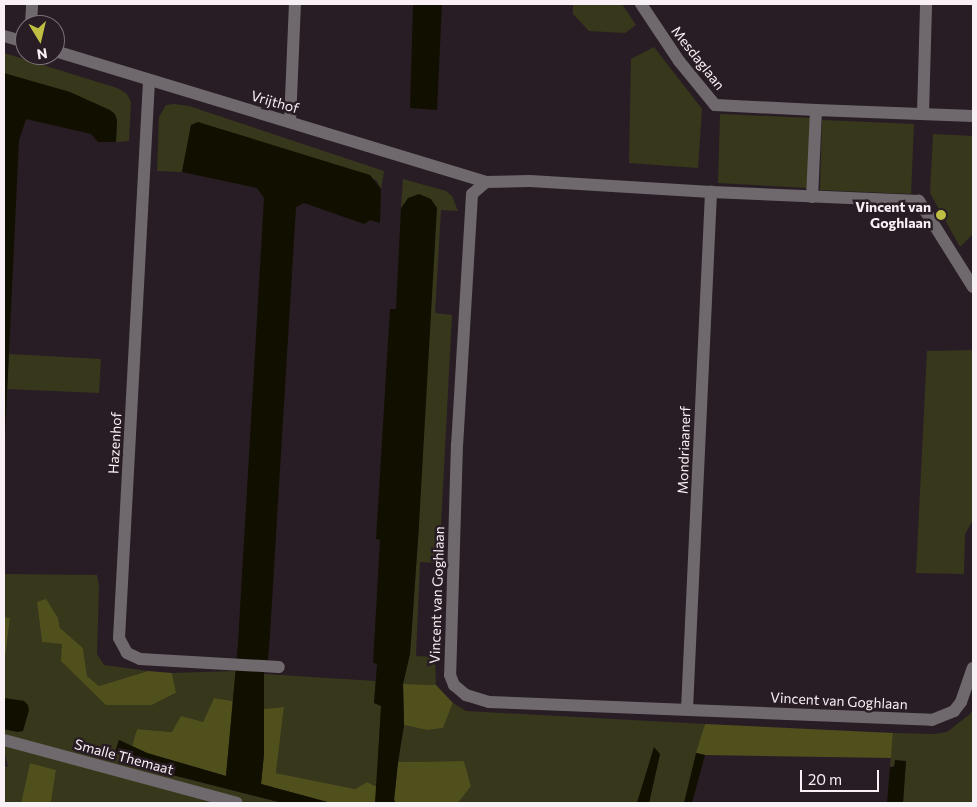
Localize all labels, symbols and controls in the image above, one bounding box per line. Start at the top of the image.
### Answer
north arrow [15,15,65,65]
street label: Mesdaglaan [668,23,728,93]
text: N [36,45,49,64]
street label: Vrijthof [249,87,301,117]
place label: Vincent van Goghlaan [855,199,931,232]
marker: Vincent van Goghlaan [935,209,947,221]
street label: Mondriaanerf [674,406,694,494]
street label: Hazenhof [105,412,125,474]
street label: Vincent van Goghlaan [426,526,448,664]
street label: Vincent van Goghlaan [770,689,908,713]
street label: Smalle Themaat [73,736,175,778]
scale bar [802,760,881,792]
text: 20 m [808,770,842,788]

